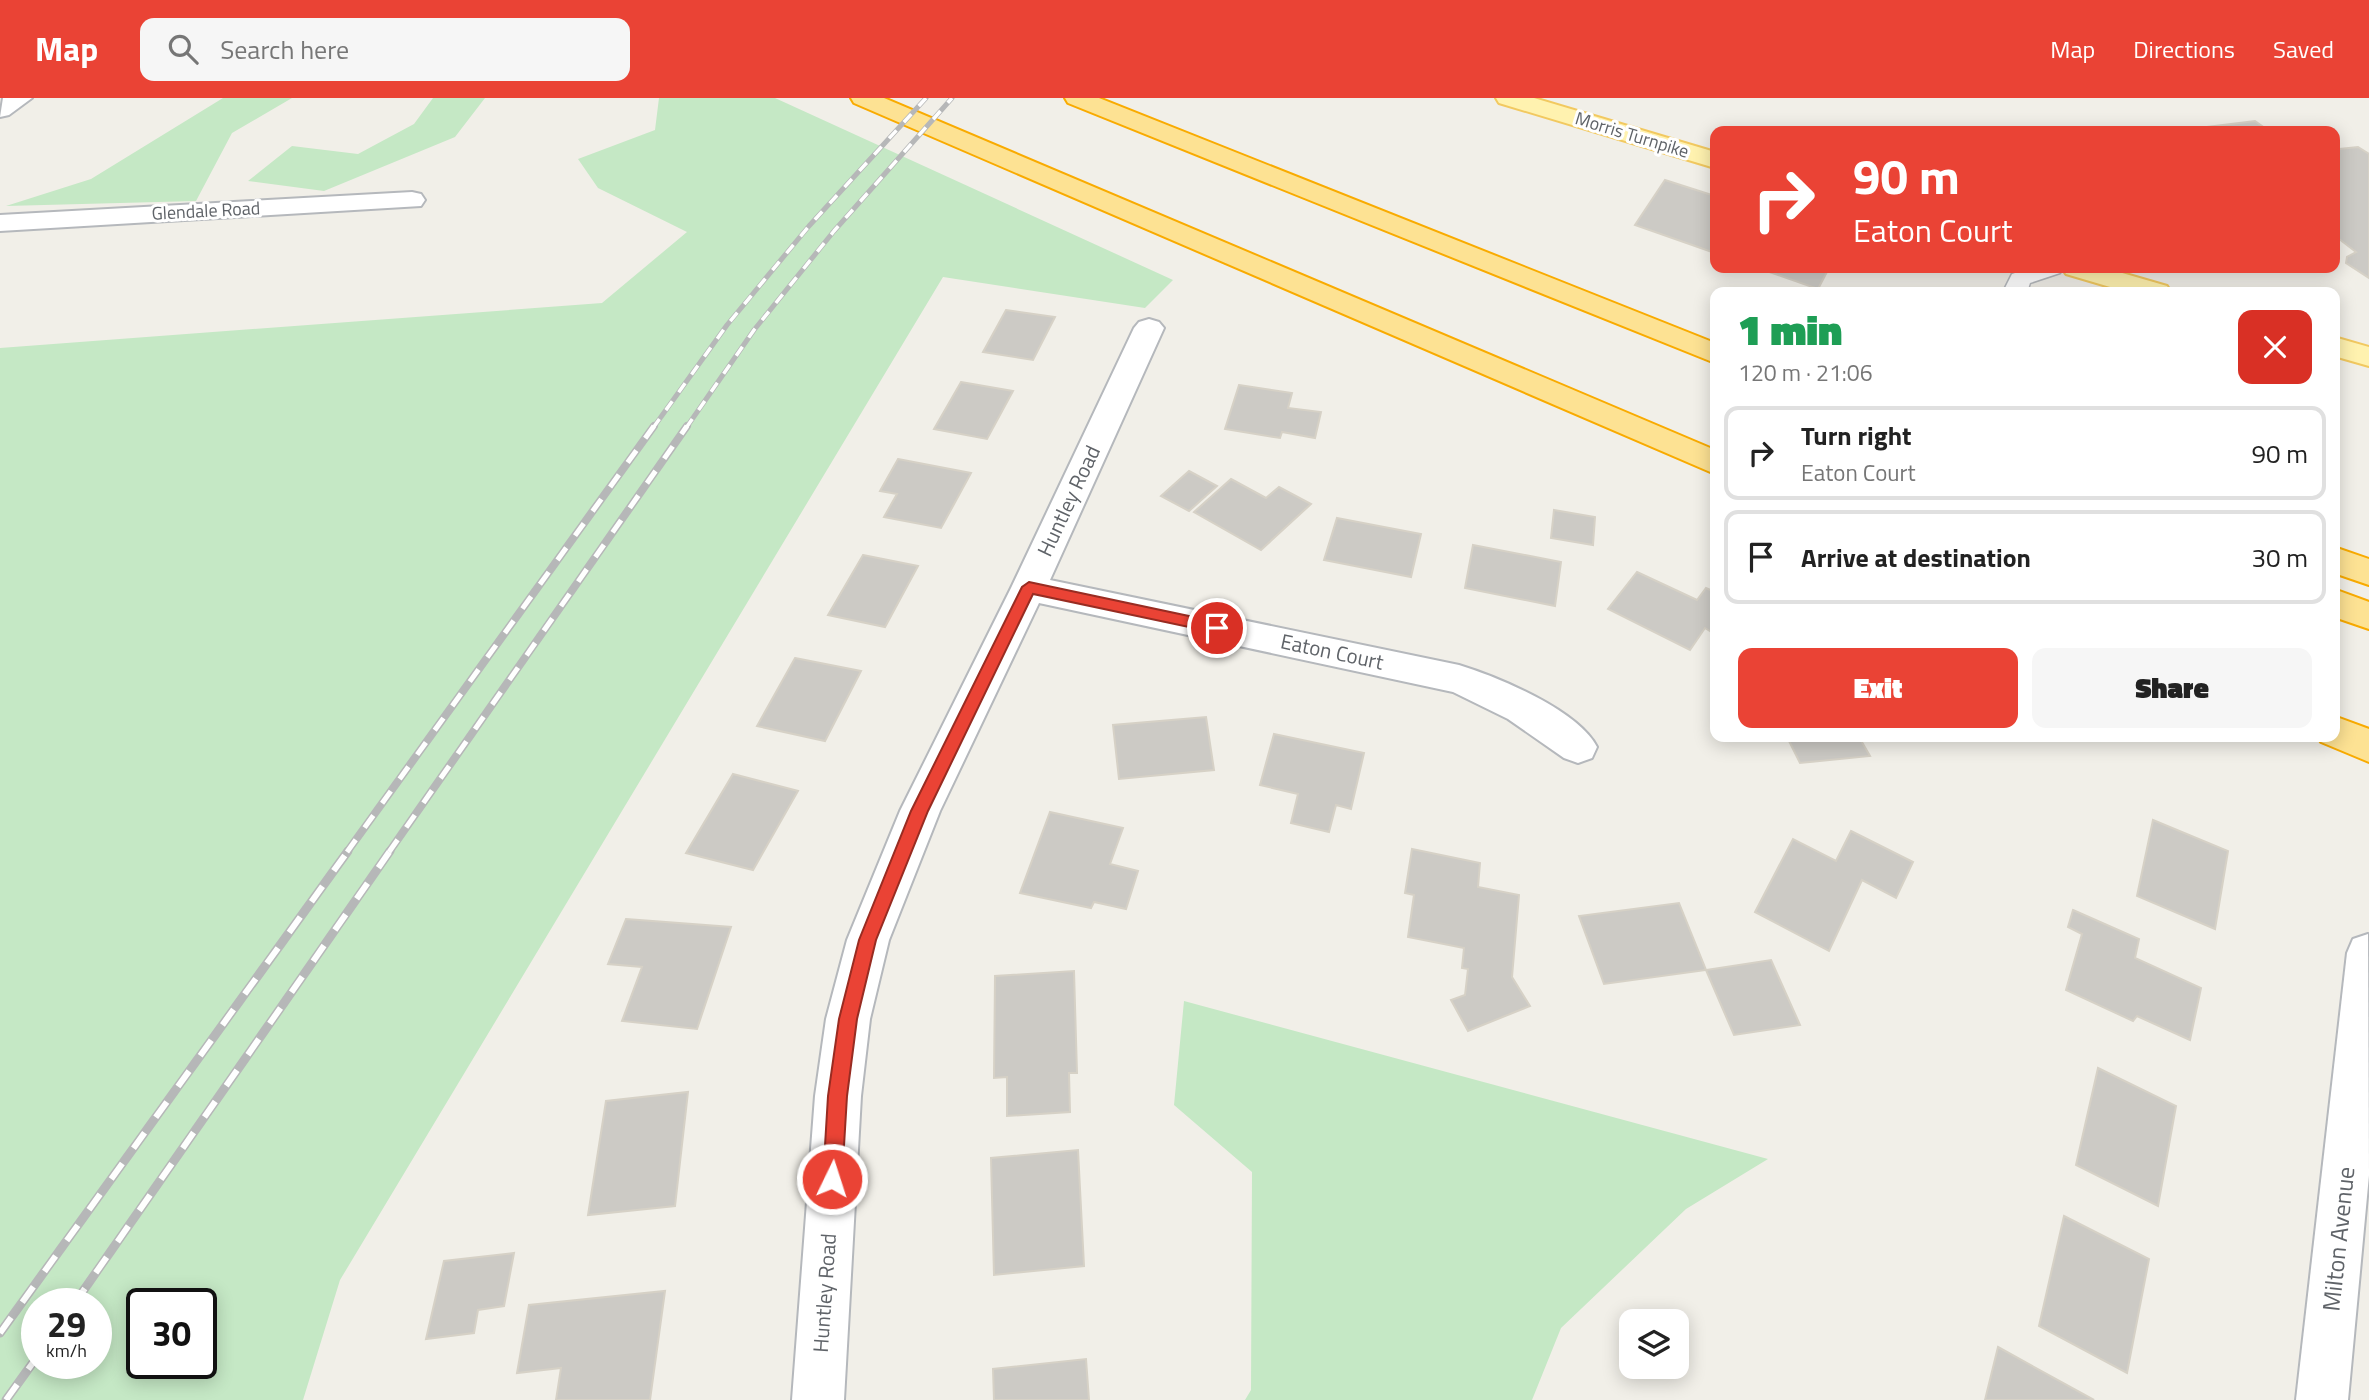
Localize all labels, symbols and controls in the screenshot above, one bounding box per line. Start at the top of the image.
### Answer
search box [140,18,630,81]
text: Map [35,24,98,74]
icon: search [164,30,202,68]
text: Search here [220,30,349,69]
text: Map [2050,31,2095,67]
text: Directions [2133,31,2235,67]
text: Saved [2273,31,2334,67]
street label: Morris Turnpike [1572,104,1692,165]
text: 90 m [1853,138,1960,213]
icon: right [1738,154,1829,245]
street label: Glendale Road [151,194,261,227]
text: Eaton Court [1853,206,2012,254]
text: 1 min [1738,297,1842,361]
button: close [2238,310,2312,384]
text: 120 m · 21:06 [1738,355,1873,390]
text: Turn right [1801,416,1912,455]
icon: right [1742,434,1780,472]
text: 90 m [2251,434,2308,473]
street label: Huntley Road [1028,440,1108,561]
text: Eaton Court [1801,455,1916,490]
icon: arrive [1742,538,1780,576]
text: Arrive at destination [1801,538,2031,577]
text: 30 m [2251,538,2308,577]
pin [1187,598,1247,658]
icon: arrive [1198,609,1236,647]
street label: Eaton Court [1278,624,1387,678]
button: Exit [1738,648,2018,728]
button: Share [2032,648,2312,728]
position arrow [795,1142,869,1216]
street label: Milton Avenue [2313,1165,2364,1313]
street label: Huntley Road [804,1232,844,1354]
speed limit sign: 30 [126,1288,217,1379]
text: 29 [47,1297,86,1351]
map controls [1619,1309,1689,1379]
button: layers [1619,1309,1689,1379]
text: km/h [46,1337,87,1364]

